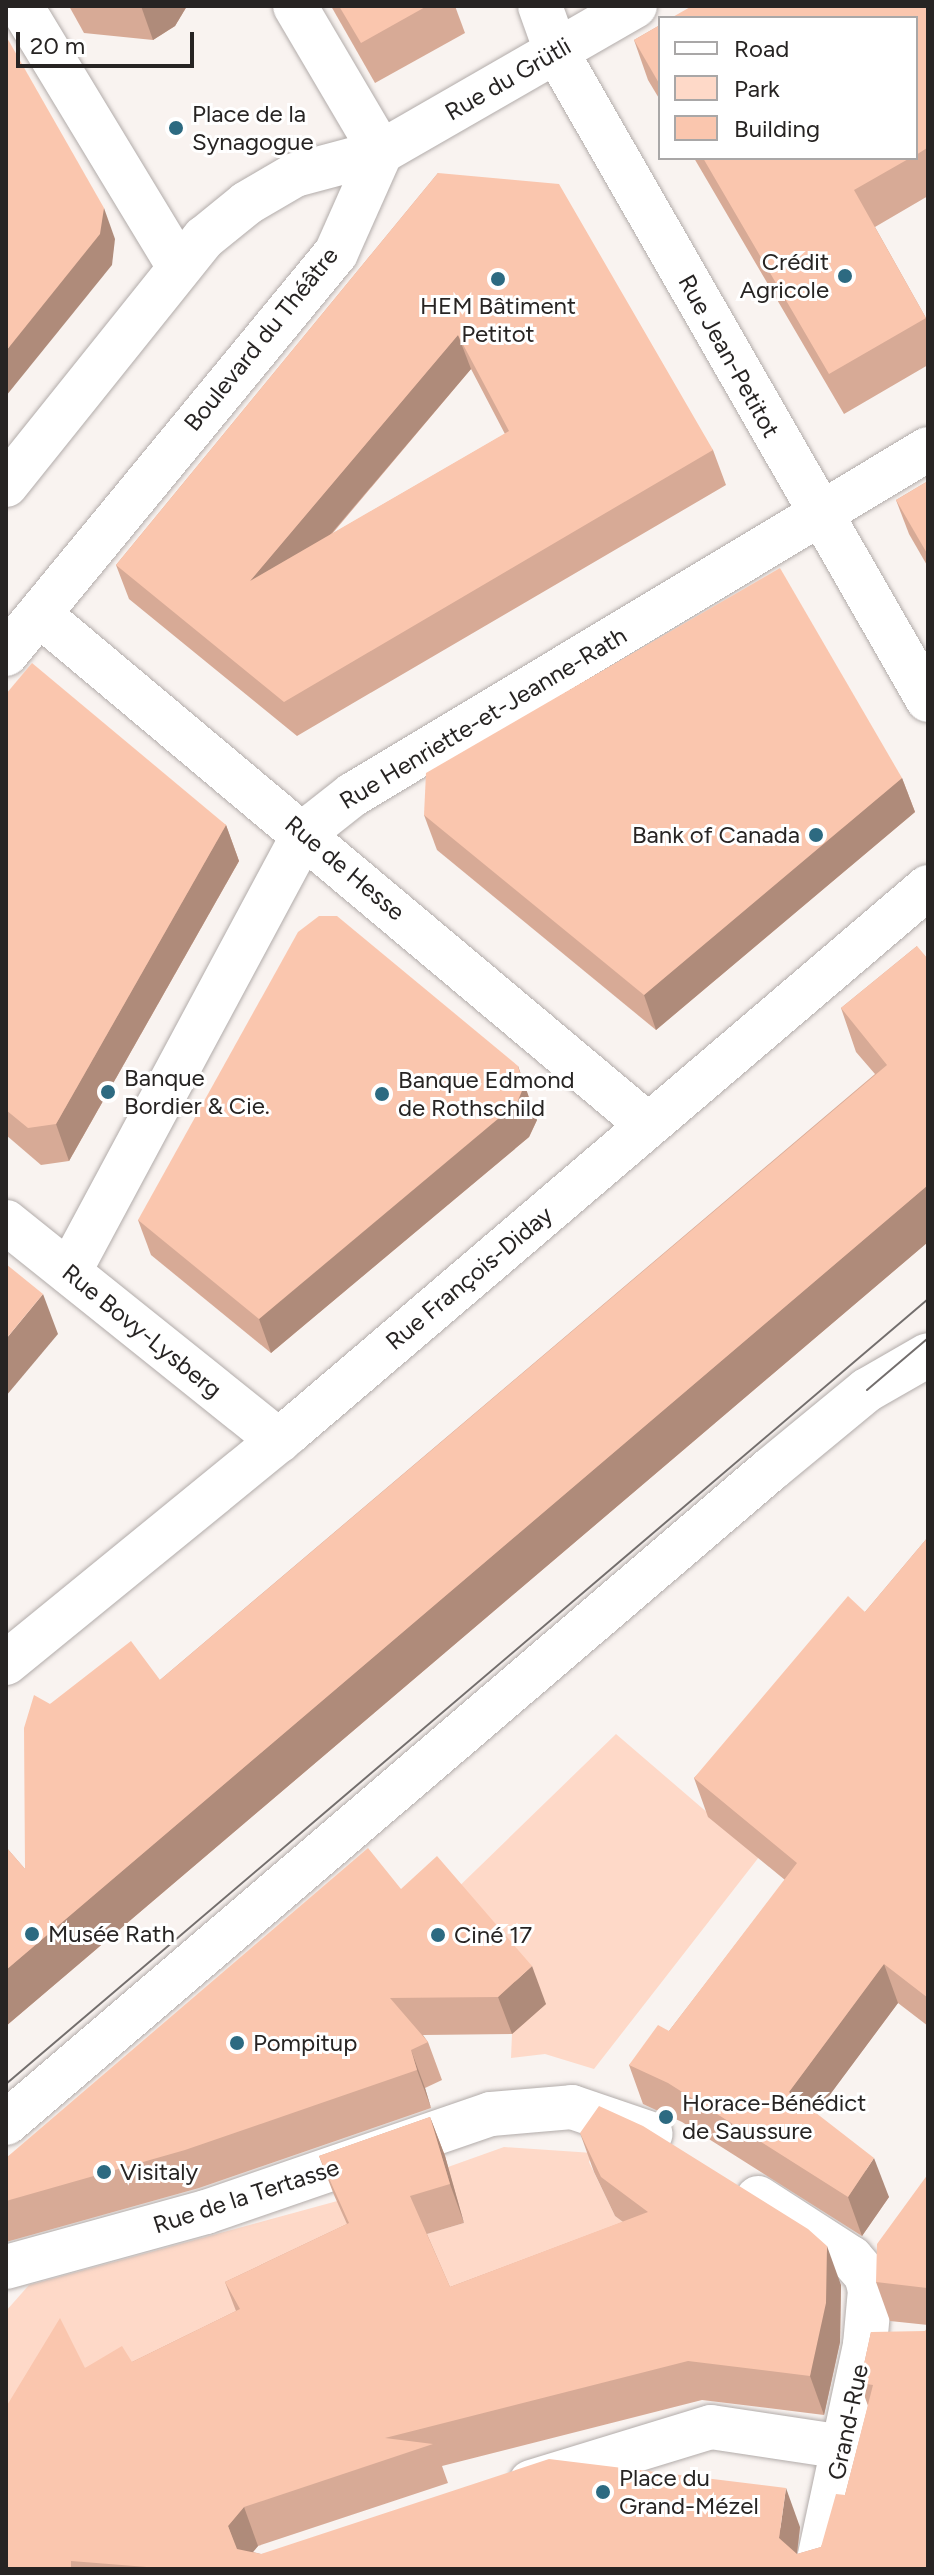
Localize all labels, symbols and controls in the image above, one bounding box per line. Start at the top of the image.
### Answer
scale bar [20,16,198,66]
legend [658,16,918,160]
text: 20 m [30,31,85,60]
street label: Rue du Grütli [440,31,576,127]
text: Road [734,34,789,63]
text: Park [734,74,780,103]
place label: Place de la Synagogue [192,100,314,156]
text: Building [734,114,820,143]
marker: Place de la Synagogue [167,119,185,137]
street label: Boulevard du Théâtre [178,241,344,437]
place label: Crédit Agricole [740,248,829,304]
marker: Crédit Agricole [836,267,854,285]
street label: Rue Jean-Petitot [672,269,786,443]
marker: HEM Bâtiment Petitot [489,270,507,288]
place label: HEM Bâtiment Petitot [420,292,576,348]
street label: Rue Henriette-et-Jeanne-Rath [334,621,632,815]
street label: Rue de Hesse [279,810,411,926]
place label: Bank of Canada [632,821,800,849]
marker: Bank of Canada [807,826,825,844]
place label: Banque Bordier & Cie. [124,1064,270,1120]
place label: Banque Edmond de Rothschild [398,1066,575,1122]
marker: Banque Bordier & Cie. [99,1083,117,1101]
marker: Banque Edmond de Rothschild [373,1085,391,1103]
street label: Rue François-Diday [380,1200,558,1356]
street label: Rue Bovy-Lysberg [57,1258,227,1404]
place label: Musée Rath [48,1920,175,1948]
place label: Ciné 17 [454,1921,532,1949]
marker: Musée Rath [23,1925,41,1943]
marker: Ciné 17 [429,1926,447,1944]
place label: Pompitup [253,2029,357,2057]
marker: Pompitup [228,2034,246,2052]
place label: Horace-Bénédict de Saussure [682,2089,866,2145]
marker: Horace-Bénédict de Saussure [657,2108,675,2126]
street label: Rue de la Tertasse [149,2152,343,2240]
place label: Visitaly [120,2158,198,2186]
marker: Visitaly [95,2163,113,2181]
street label: Grand-Rue [822,2362,874,2482]
place label: Place du Grand-Mézel [619,2464,759,2520]
marker: Place du Grand-Mézel [594,2483,612,2501]

